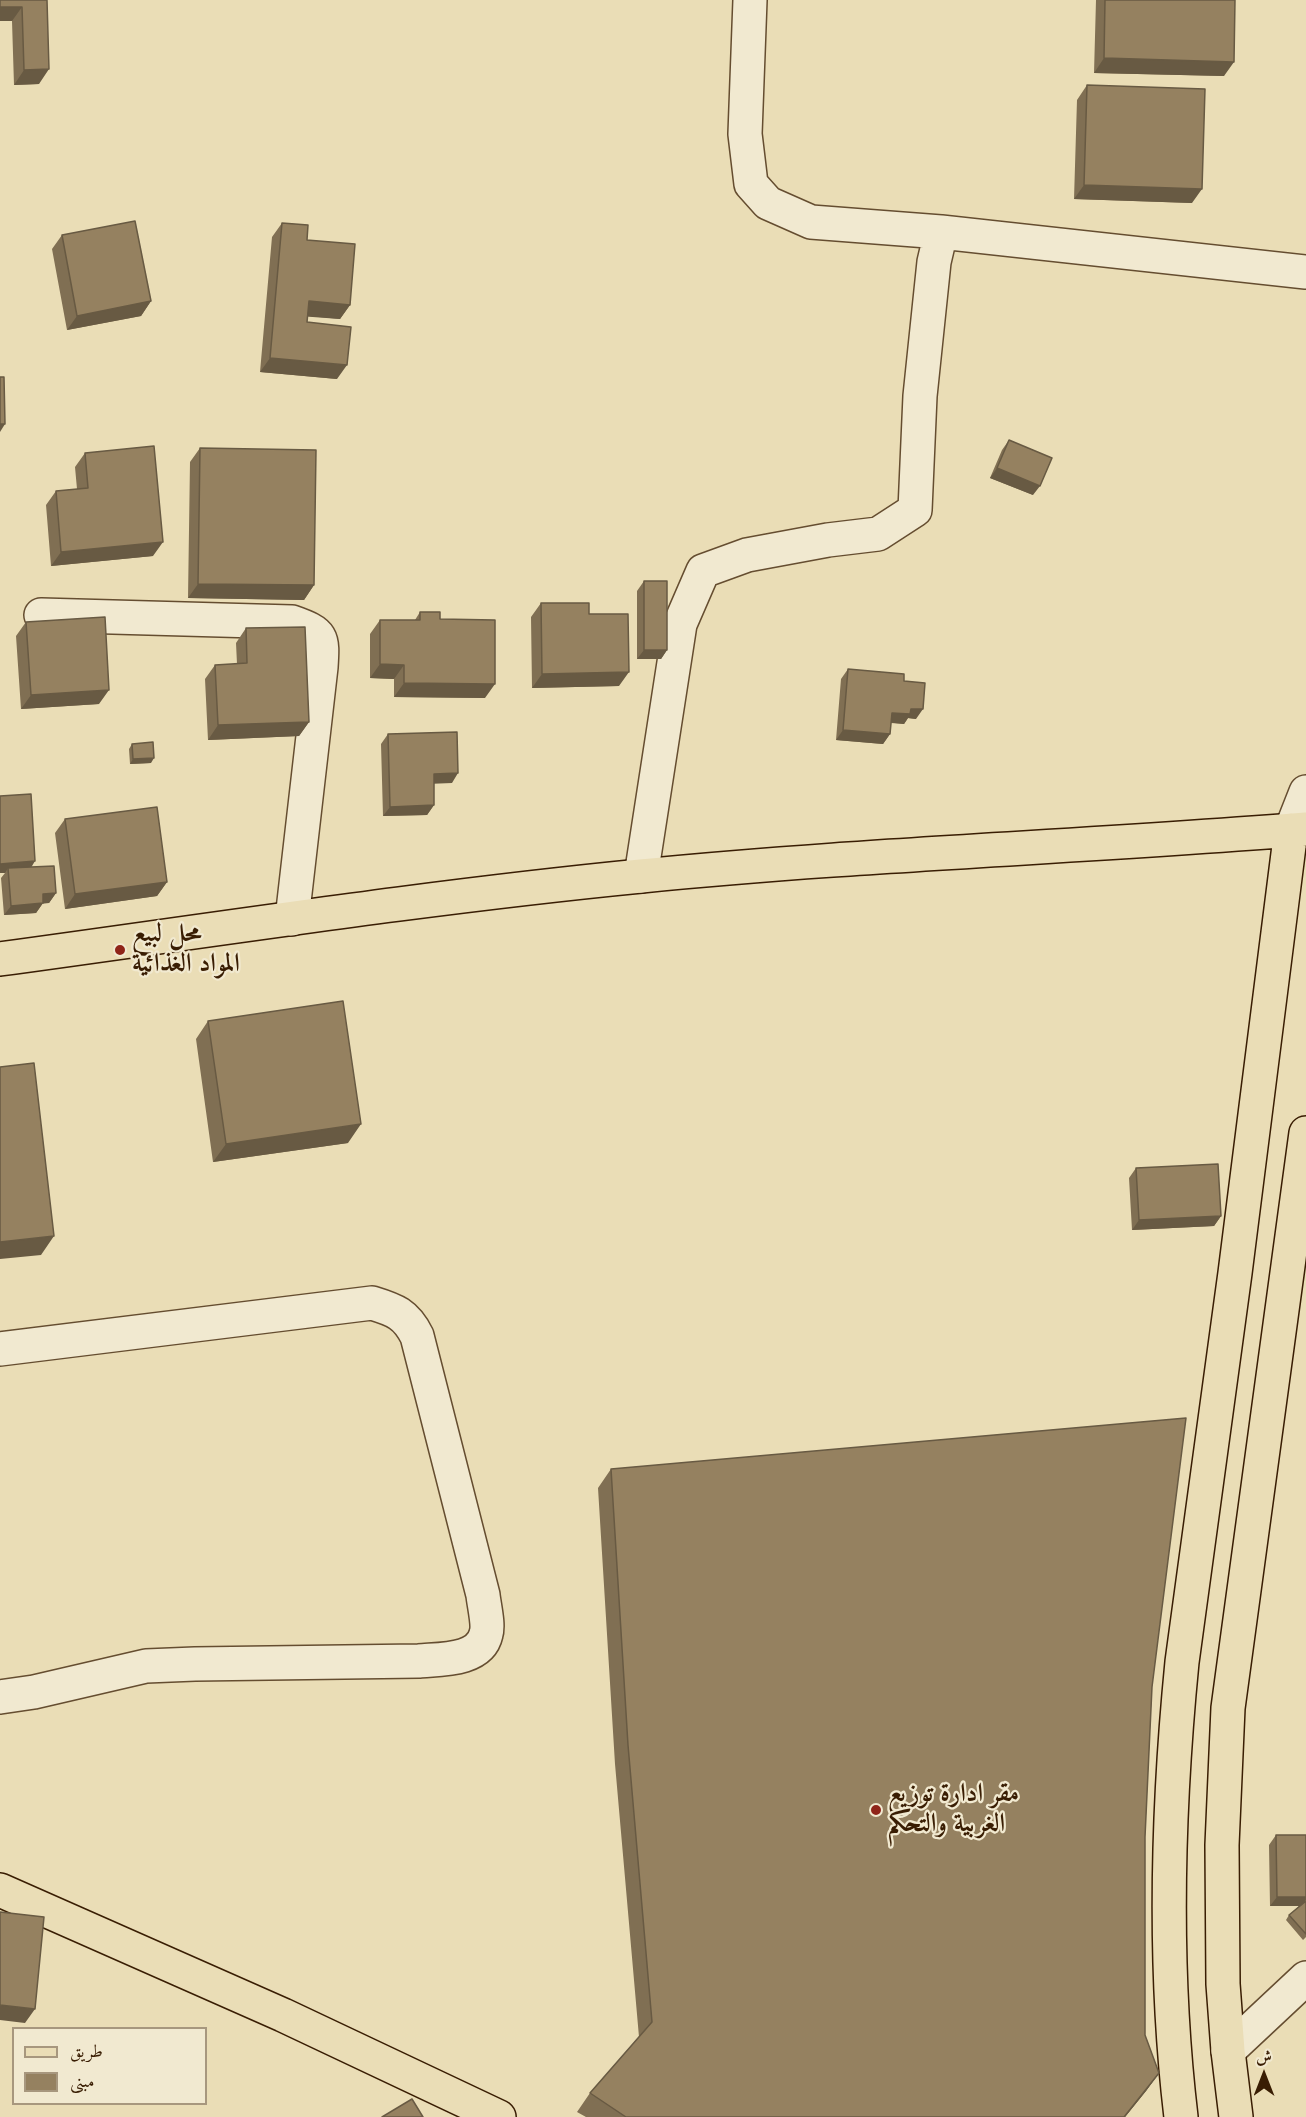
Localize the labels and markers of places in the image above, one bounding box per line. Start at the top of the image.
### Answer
place label: محل لبيع المواد الغذائية [132,919,240,981]
marker: محل لبيع المواد الغذائية [113,943,127,957]
place label: مقر ادارة توزيع الغربية والتحكم [888,1779,1019,1840]
marker: مقر ادارة توزيع الغربية والتحكم [869,1803,883,1817]

